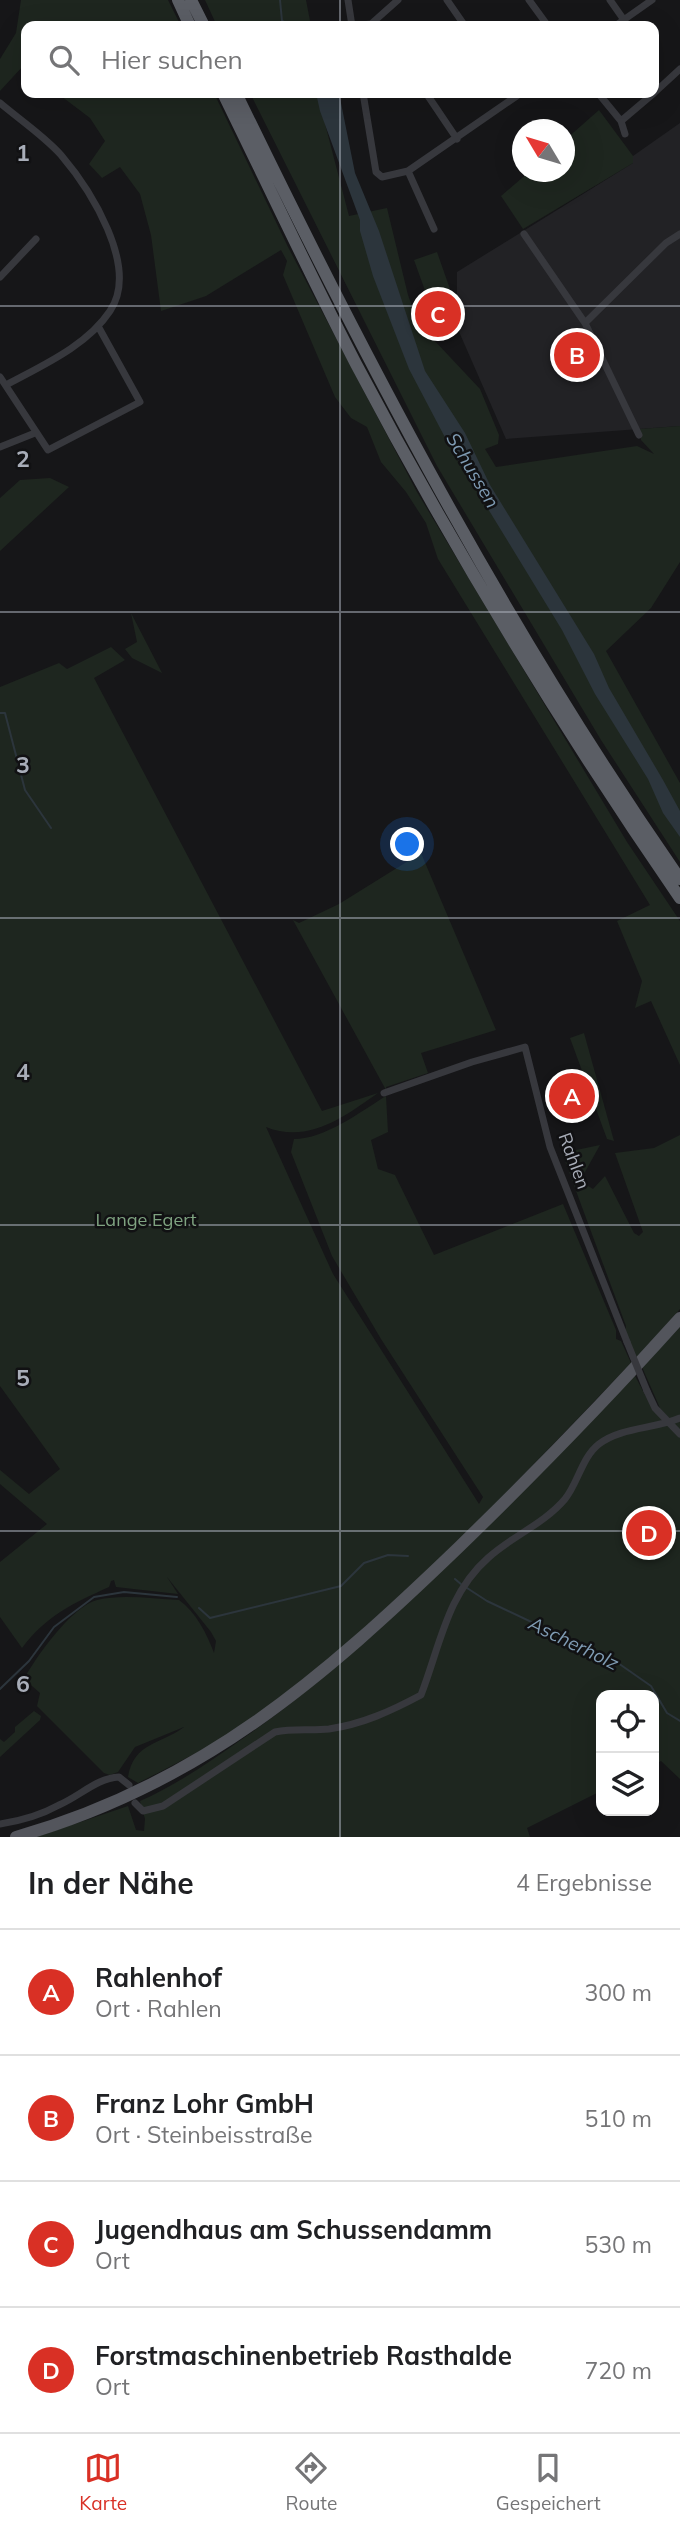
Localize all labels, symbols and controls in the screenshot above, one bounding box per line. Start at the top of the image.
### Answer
search box [21,21,659,98]
icon: search [45,41,83,79]
text: Hier suchen [101,43,243,76]
north arrow [512,119,575,182]
text: 1 [16,138,30,167]
pin: C [415,288,461,340]
pin: B [554,329,600,381]
water label: Schussen [441,428,505,512]
text: 2 [16,444,30,473]
text: 3 [16,750,30,779]
your location [390,827,424,861]
text: 4 [16,1057,30,1086]
pin: A [549,1070,595,1122]
street label: Rahlen [554,1129,595,1192]
park label: Lange Egert [96,1208,196,1231]
text: 5 [16,1363,30,1392]
pin: D [626,1507,672,1559]
water label: Ascherholz [524,1610,623,1675]
text: 6 [16,1669,30,1698]
map controls [596,1690,659,1816]
button: locate [596,1690,659,1753]
button: layers [596,1753,659,1816]
text: In der Nähe [28,1864,194,1902]
text: 4 Ergebnisse [516,1868,652,1897]
text: Rahlenhof [95,1961,222,1994]
text: A [42,1978,60,2007]
text: 300 m [584,1978,652,2007]
text: Ort · Rahlen [95,1994,222,2023]
text: Franz Lohr GmbH [95,2087,314,2120]
text: B [43,2104,59,2133]
text: 510 m [584,2104,652,2133]
text: Ort · Steinbeisstraße [95,2120,312,2149]
text: Jugendhaus am Schussendamm [95,2213,492,2246]
text: C [43,2230,59,2259]
text: 530 m [584,2230,652,2259]
text: Ort [95,2246,130,2275]
text: Forstmaschinenbetrieb Rasthalde [95,2339,512,2372]
text: D [42,2356,60,2385]
text: 720 m [584,2356,652,2385]
text: Ort [95,2372,130,2401]
tab: Karte [79,2449,127,2515]
tab: Route [286,2449,337,2515]
tab: Gespeichert [496,2449,601,2515]

